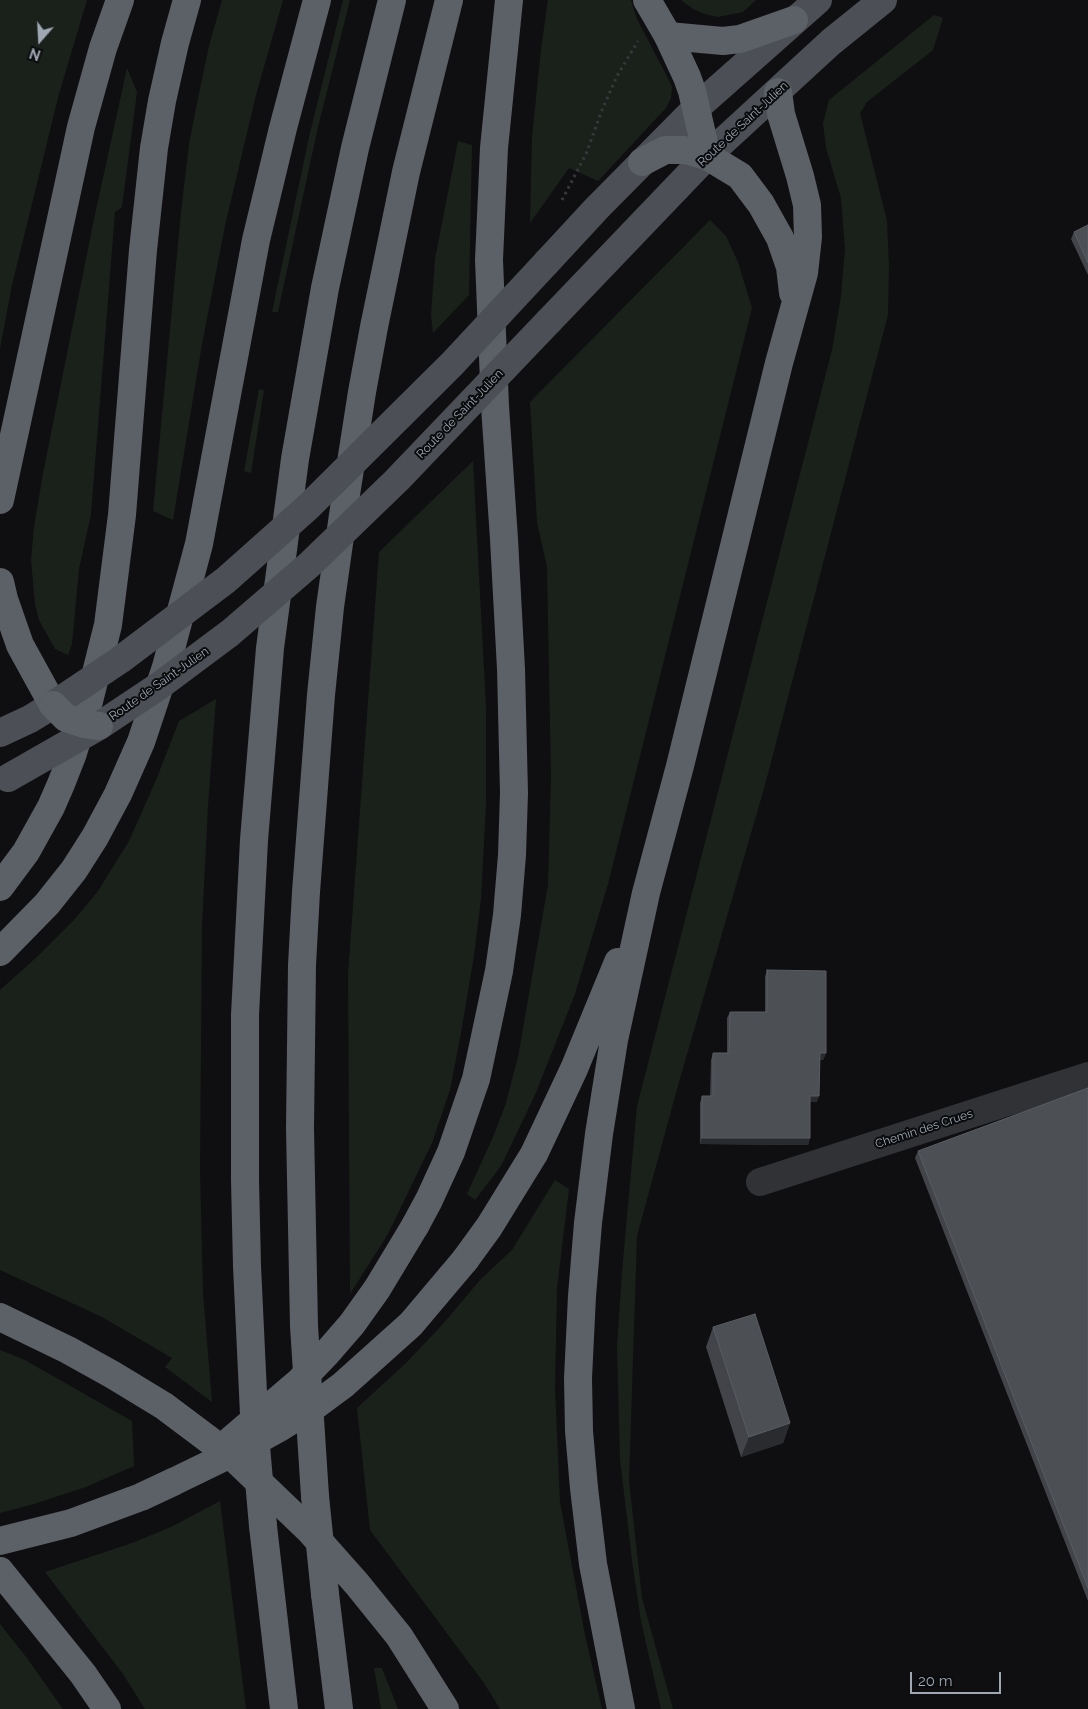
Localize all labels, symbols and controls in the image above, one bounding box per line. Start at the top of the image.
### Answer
north arrow [15,15,65,65]
text: N [27,45,43,63]
street label: Route de Saint-Julien [695,78,791,170]
street label: Route de Saint-Julien [414,367,506,461]
street label: Route de Saint-Julien [107,644,211,724]
street label: Chemin des Crues [873,1106,975,1152]
scale bar [913,1662,1004,1694]
text: 20 m [918,1672,953,1690]

